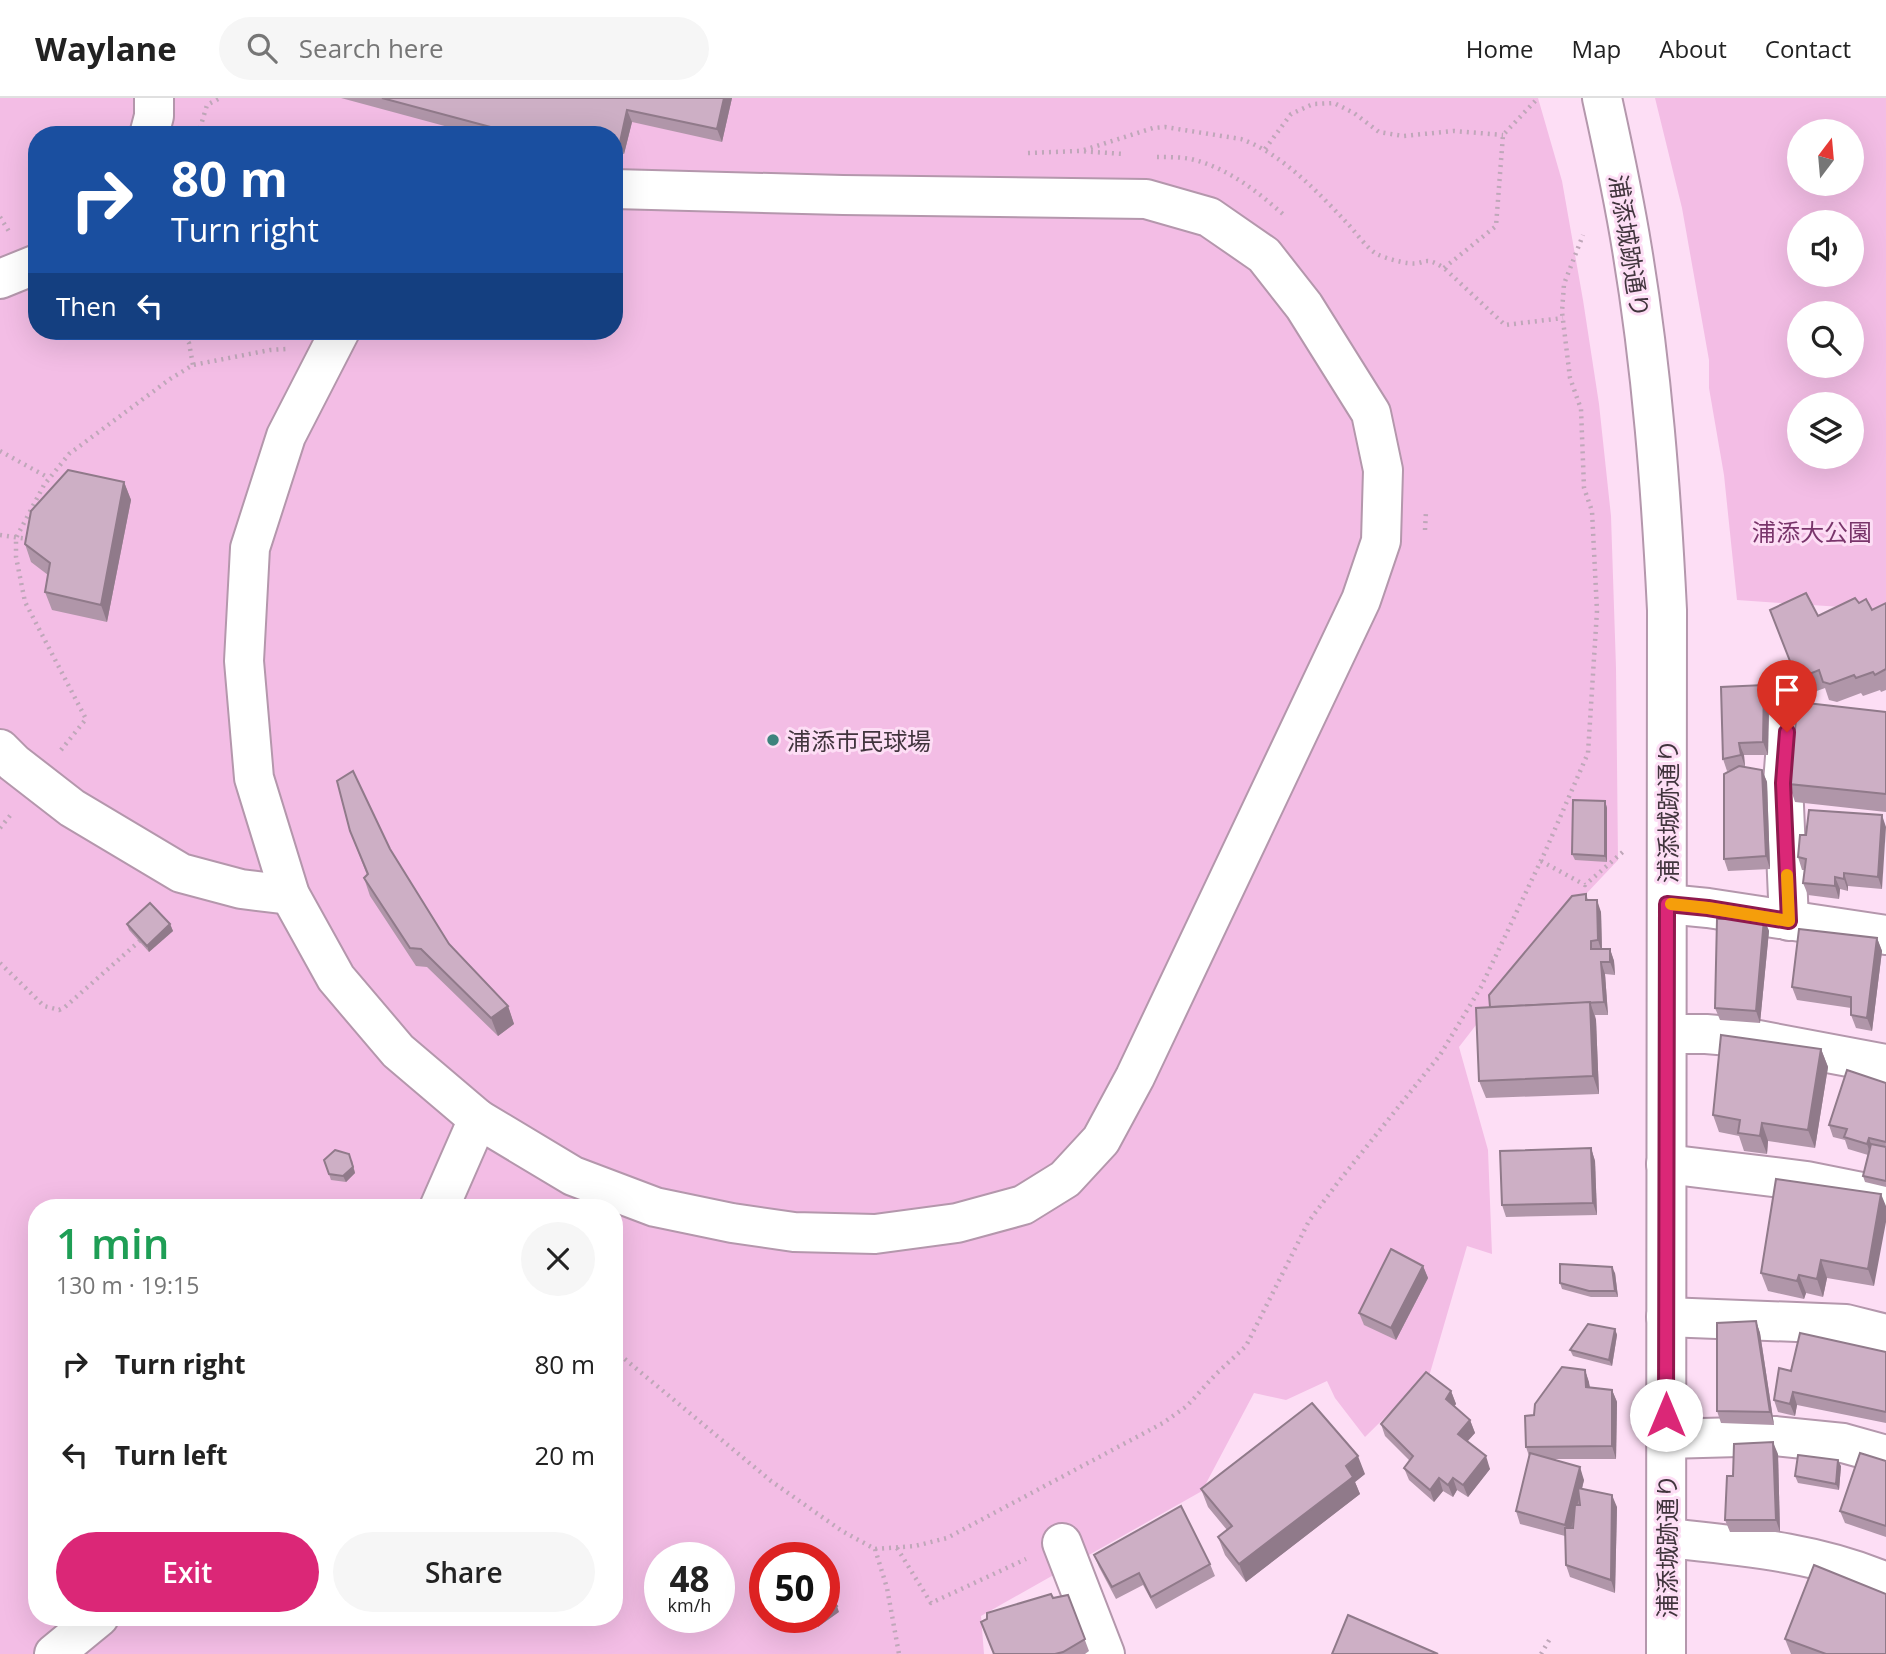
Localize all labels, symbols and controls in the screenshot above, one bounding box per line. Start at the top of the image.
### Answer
search box [219,17,709,80]
text: Waylane [35,26,177,71]
icon: search [243,29,281,67]
text: Search here [299,30,444,66]
text: Home [1466,32,1534,65]
text: Map [1572,32,1621,65]
text: About [1659,32,1727,65]
text: Contact [1765,32,1851,65]
north arrow [1787,119,1864,196]
map controls [1787,119,1864,469]
text: 80 m [171,145,288,211]
icon: right [56,154,147,245]
street label: 浦添城跡通り [1602,172,1658,320]
text: Turn right [171,208,319,251]
button: sound [1787,210,1864,287]
icon: left [131,287,169,325]
text: Then [56,288,117,324]
button: search [1787,301,1864,378]
button: layers [1787,392,1864,469]
park label: 浦添大公園 [1752,515,1872,548]
pin [1757,660,1817,732]
icon: arrive [1768,671,1806,709]
place label: 浦添市民球場 [787,724,931,757]
marker: 浦添市民球場 [765,732,781,748]
street label: 浦添城跡通り [1651,739,1684,883]
text: 1 min [56,1214,169,1271]
button: close [521,1222,595,1296]
text: 130 m · 19:15 [56,1269,199,1301]
icon: right [56,1345,94,1383]
text: Turn right [115,1346,246,1382]
text: 80 m [534,1346,595,1382]
position arrow [1629,1378,1703,1452]
icon: left [56,1436,94,1474]
text: Turn left [115,1437,227,1473]
text: 20 m [534,1437,595,1473]
street label: 浦添城跡通り [1650,1474,1683,1618]
button: Exit [56,1532,319,1612]
button: Share [333,1532,595,1612]
speed limit sign: 50 [749,1542,840,1633]
text: 48 [669,1555,710,1602]
text: km/h [668,1593,711,1617]

